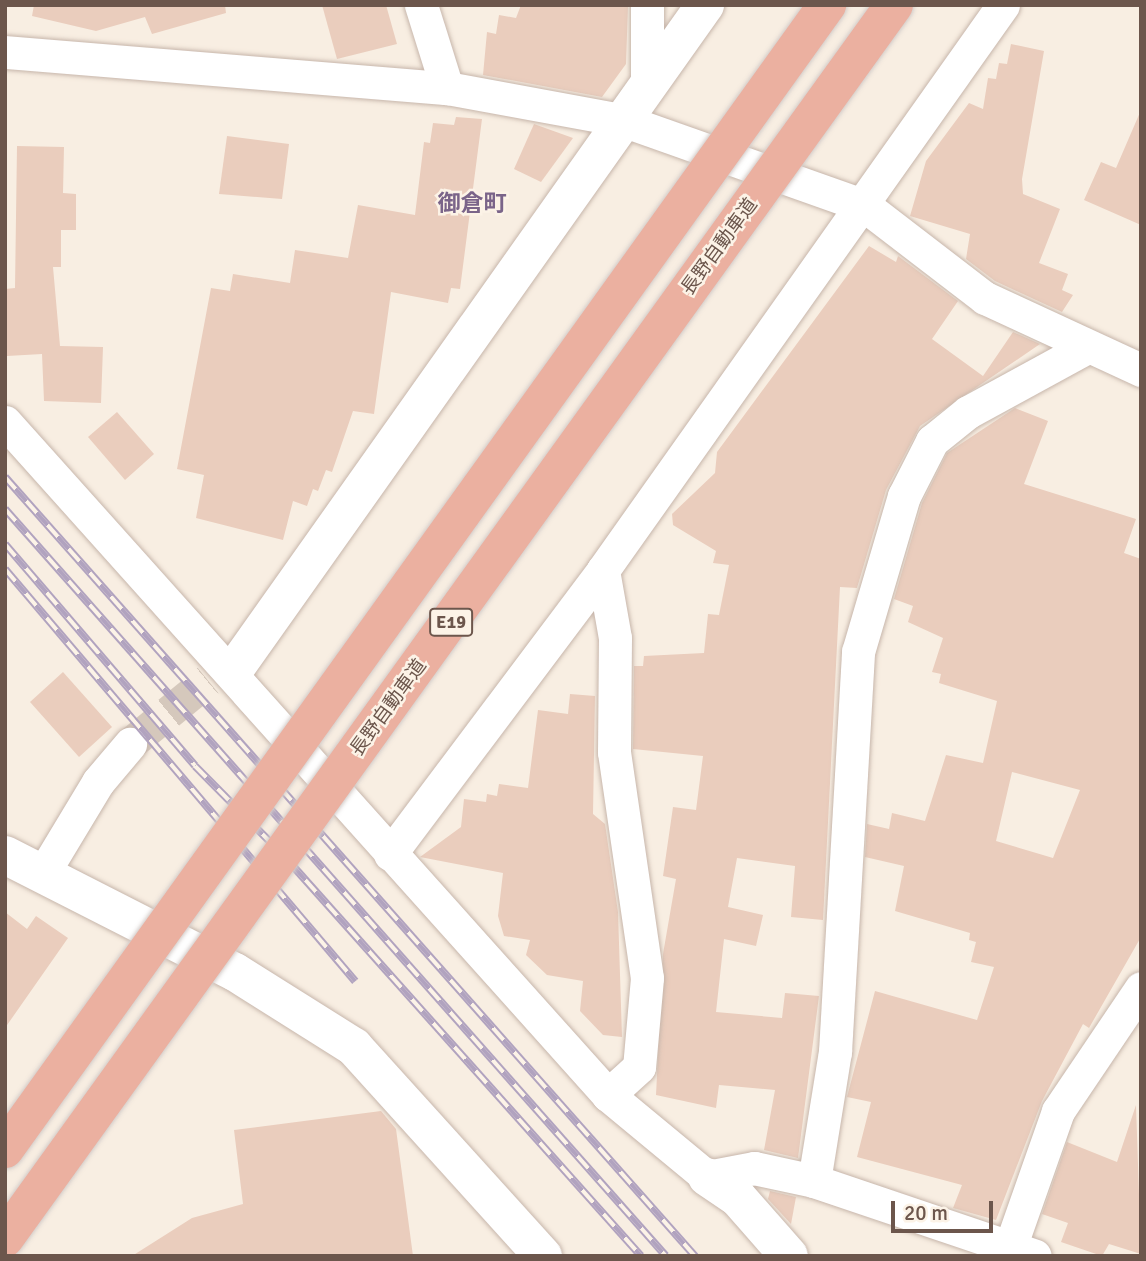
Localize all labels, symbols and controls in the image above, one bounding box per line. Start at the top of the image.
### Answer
district label: 御倉町 [438,190,506,218]
street label: 長野自動車道 [677,194,763,300]
road number: E19 [428,608,474,636]
street label: 長野自動車道 [346,655,432,761]
scale bar [894,1188,996,1232]
text: 20 m [904,1200,948,1226]

